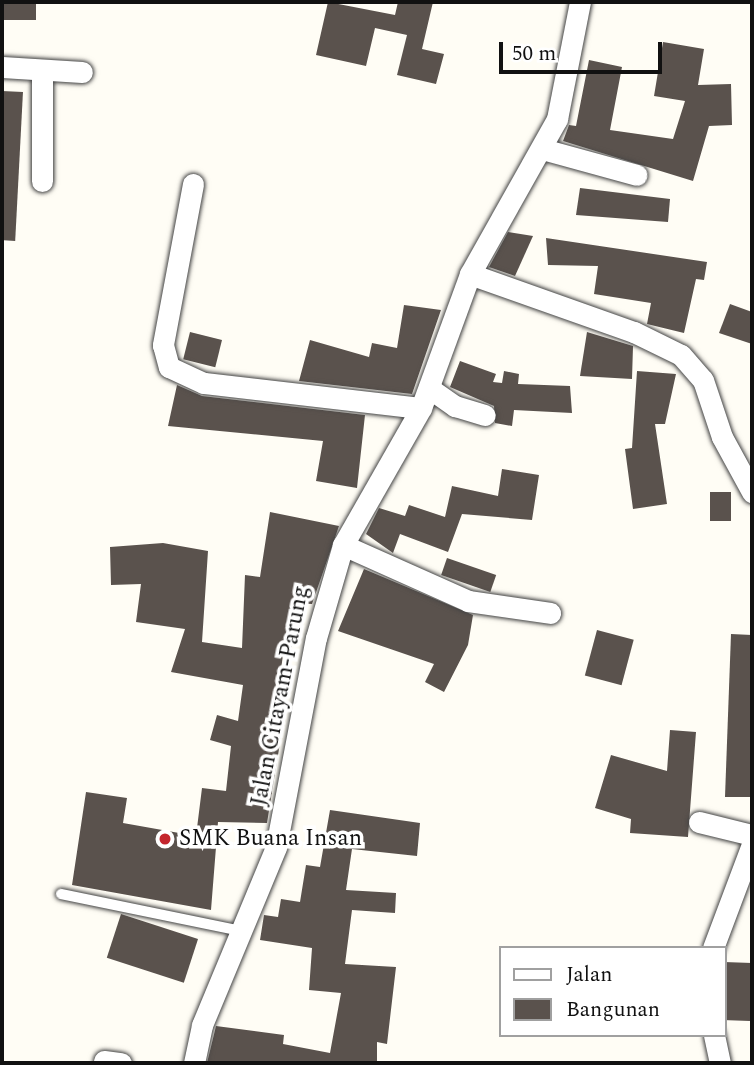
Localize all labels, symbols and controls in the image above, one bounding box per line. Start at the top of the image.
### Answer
scale bar [502,28,665,72]
text: 50 m [512,38,556,70]
street label: Jalan Citayam-Parung [246,584,316,808]
place label: SMK Buana Insan [179,825,362,853]
marker: SMK Buana Insan [157,831,173,847]
legend [498,946,726,1037]
text: Jalan [566,959,612,991]
text: Bangunan [566,994,660,1026]

